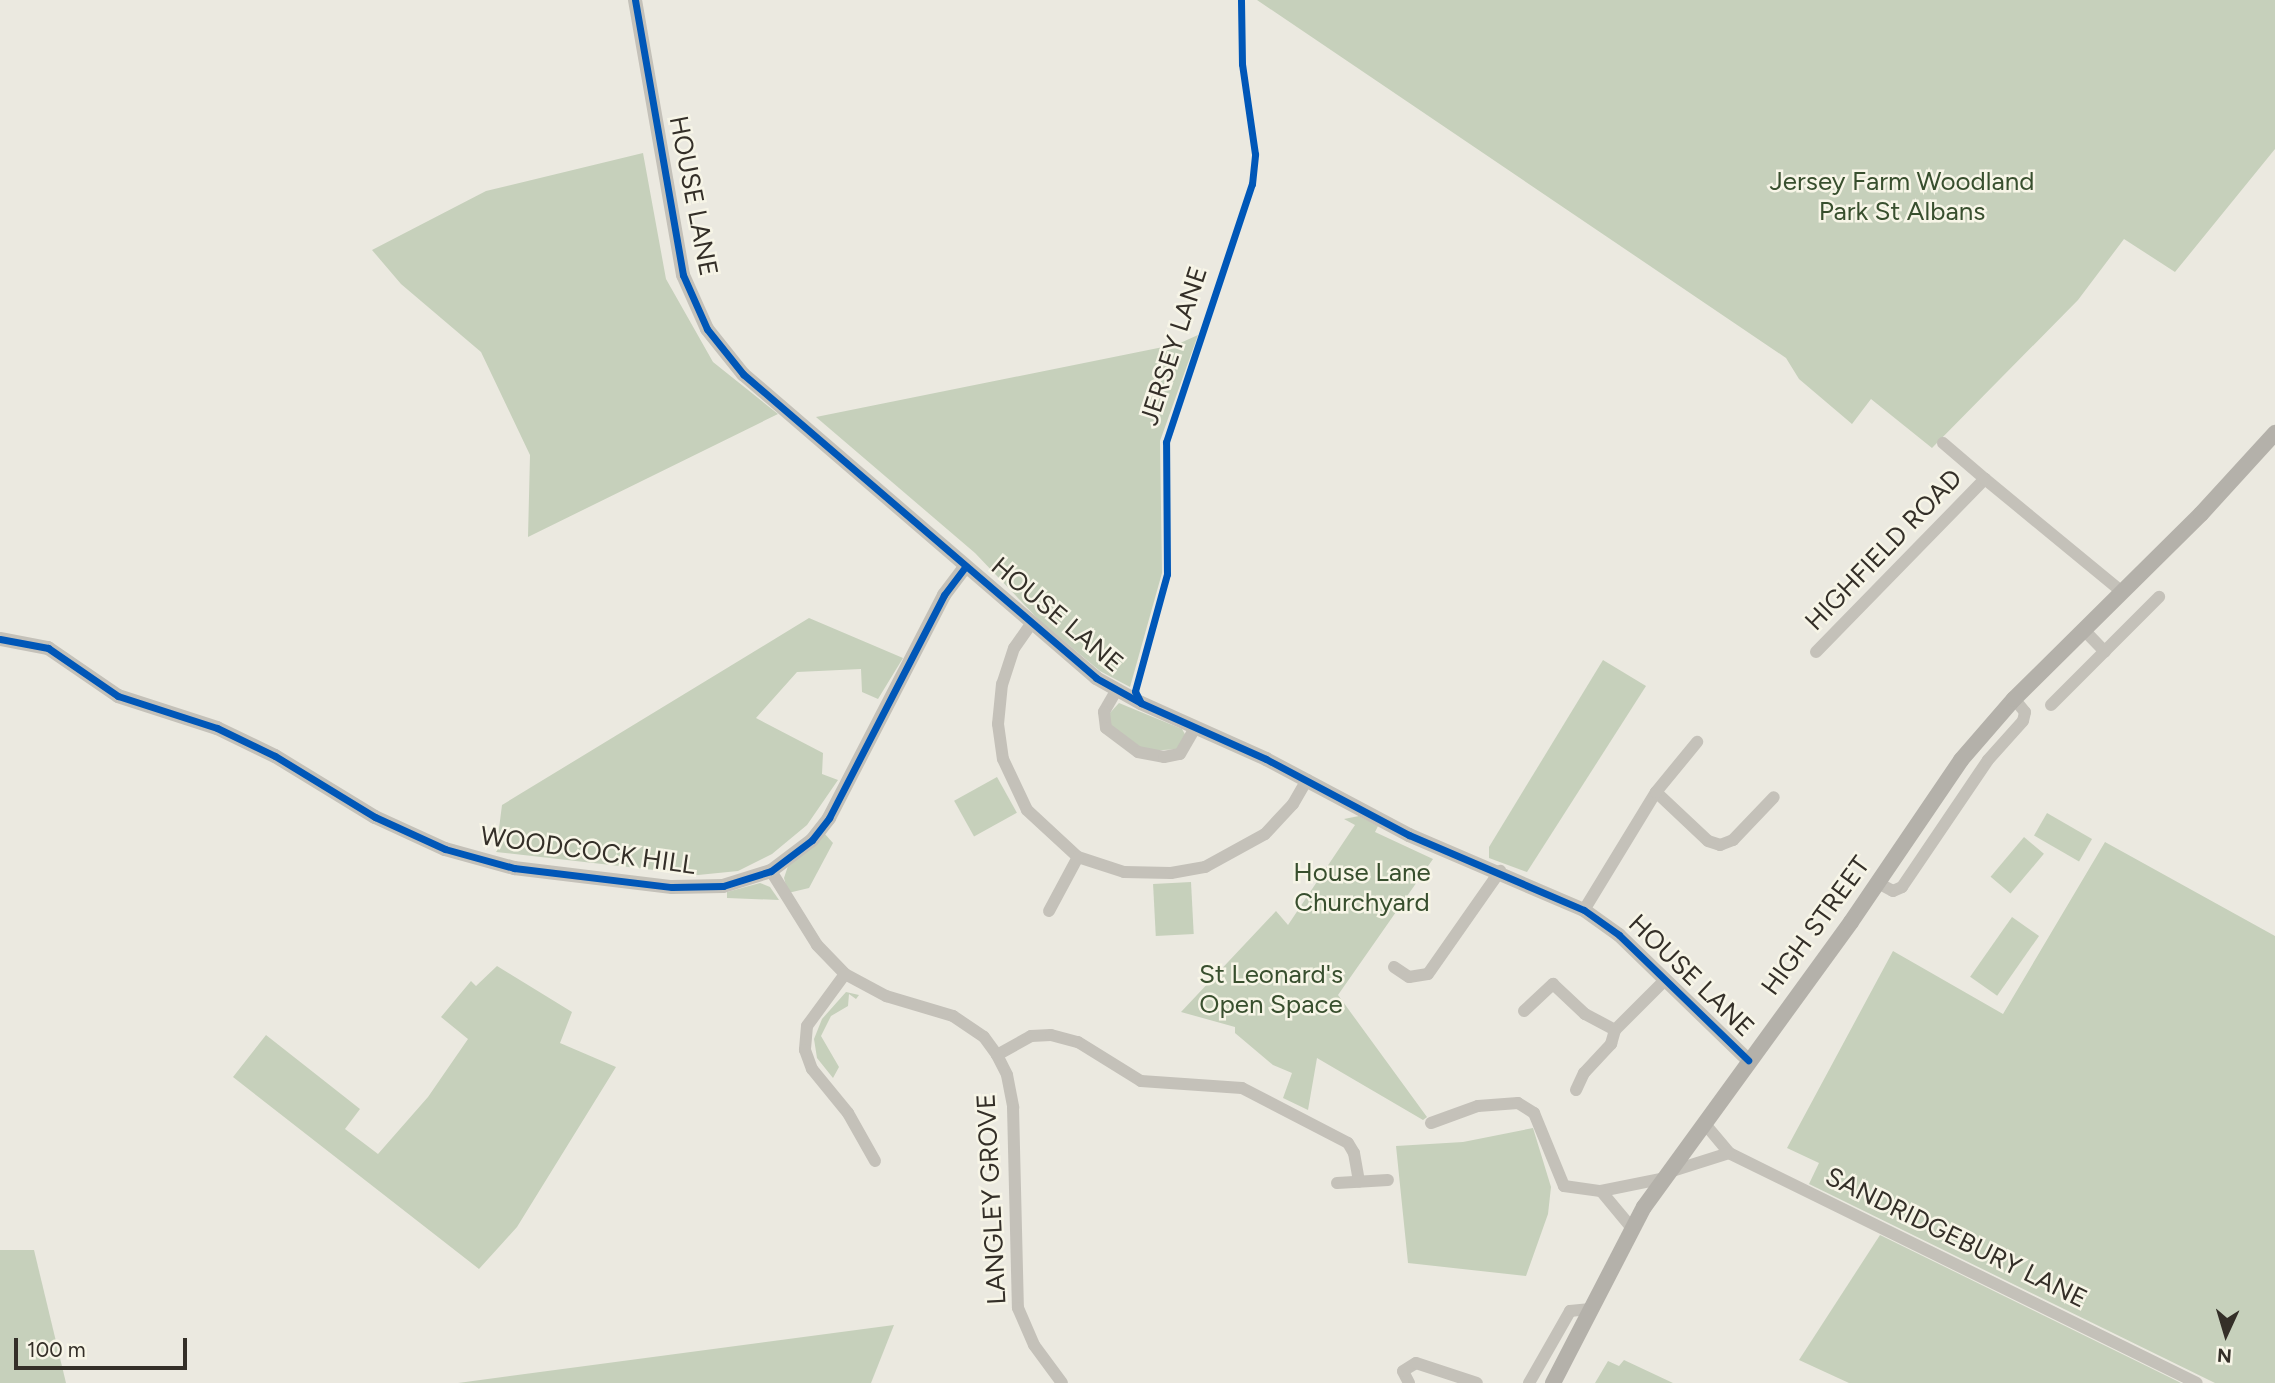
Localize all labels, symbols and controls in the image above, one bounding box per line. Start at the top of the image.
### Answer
street label: HOUSE LANE [662,113,724,279]
park label: Jersey Farm Woodland Park St Albans [1769,166,2035,228]
street label: JERSEY LANE [1134,263,1214,429]
street label: HIGHFIELD ROAD [1799,463,1969,637]
street label: HOUSE LANE [985,551,1129,679]
street label: WOODCOCK HILL [479,820,697,882]
street label: HIGH STREET [1755,850,1877,1002]
park label: House Lane Churchyard [1293,857,1431,918]
street label: HOUSE LANE [1622,908,1760,1044]
park label: St Leonard's Open Space [1199,959,1343,1020]
street label: LANGLEY GROVE [971,1093,1013,1305]
street label: SANDRIDGEBURY LANE [1820,1161,2092,1315]
north arrow [2191,1299,2261,1369]
scale bar [18,1324,191,1368]
text: 100 m [27,1337,86,1362]
text: N [2216,1343,2233,1367]

